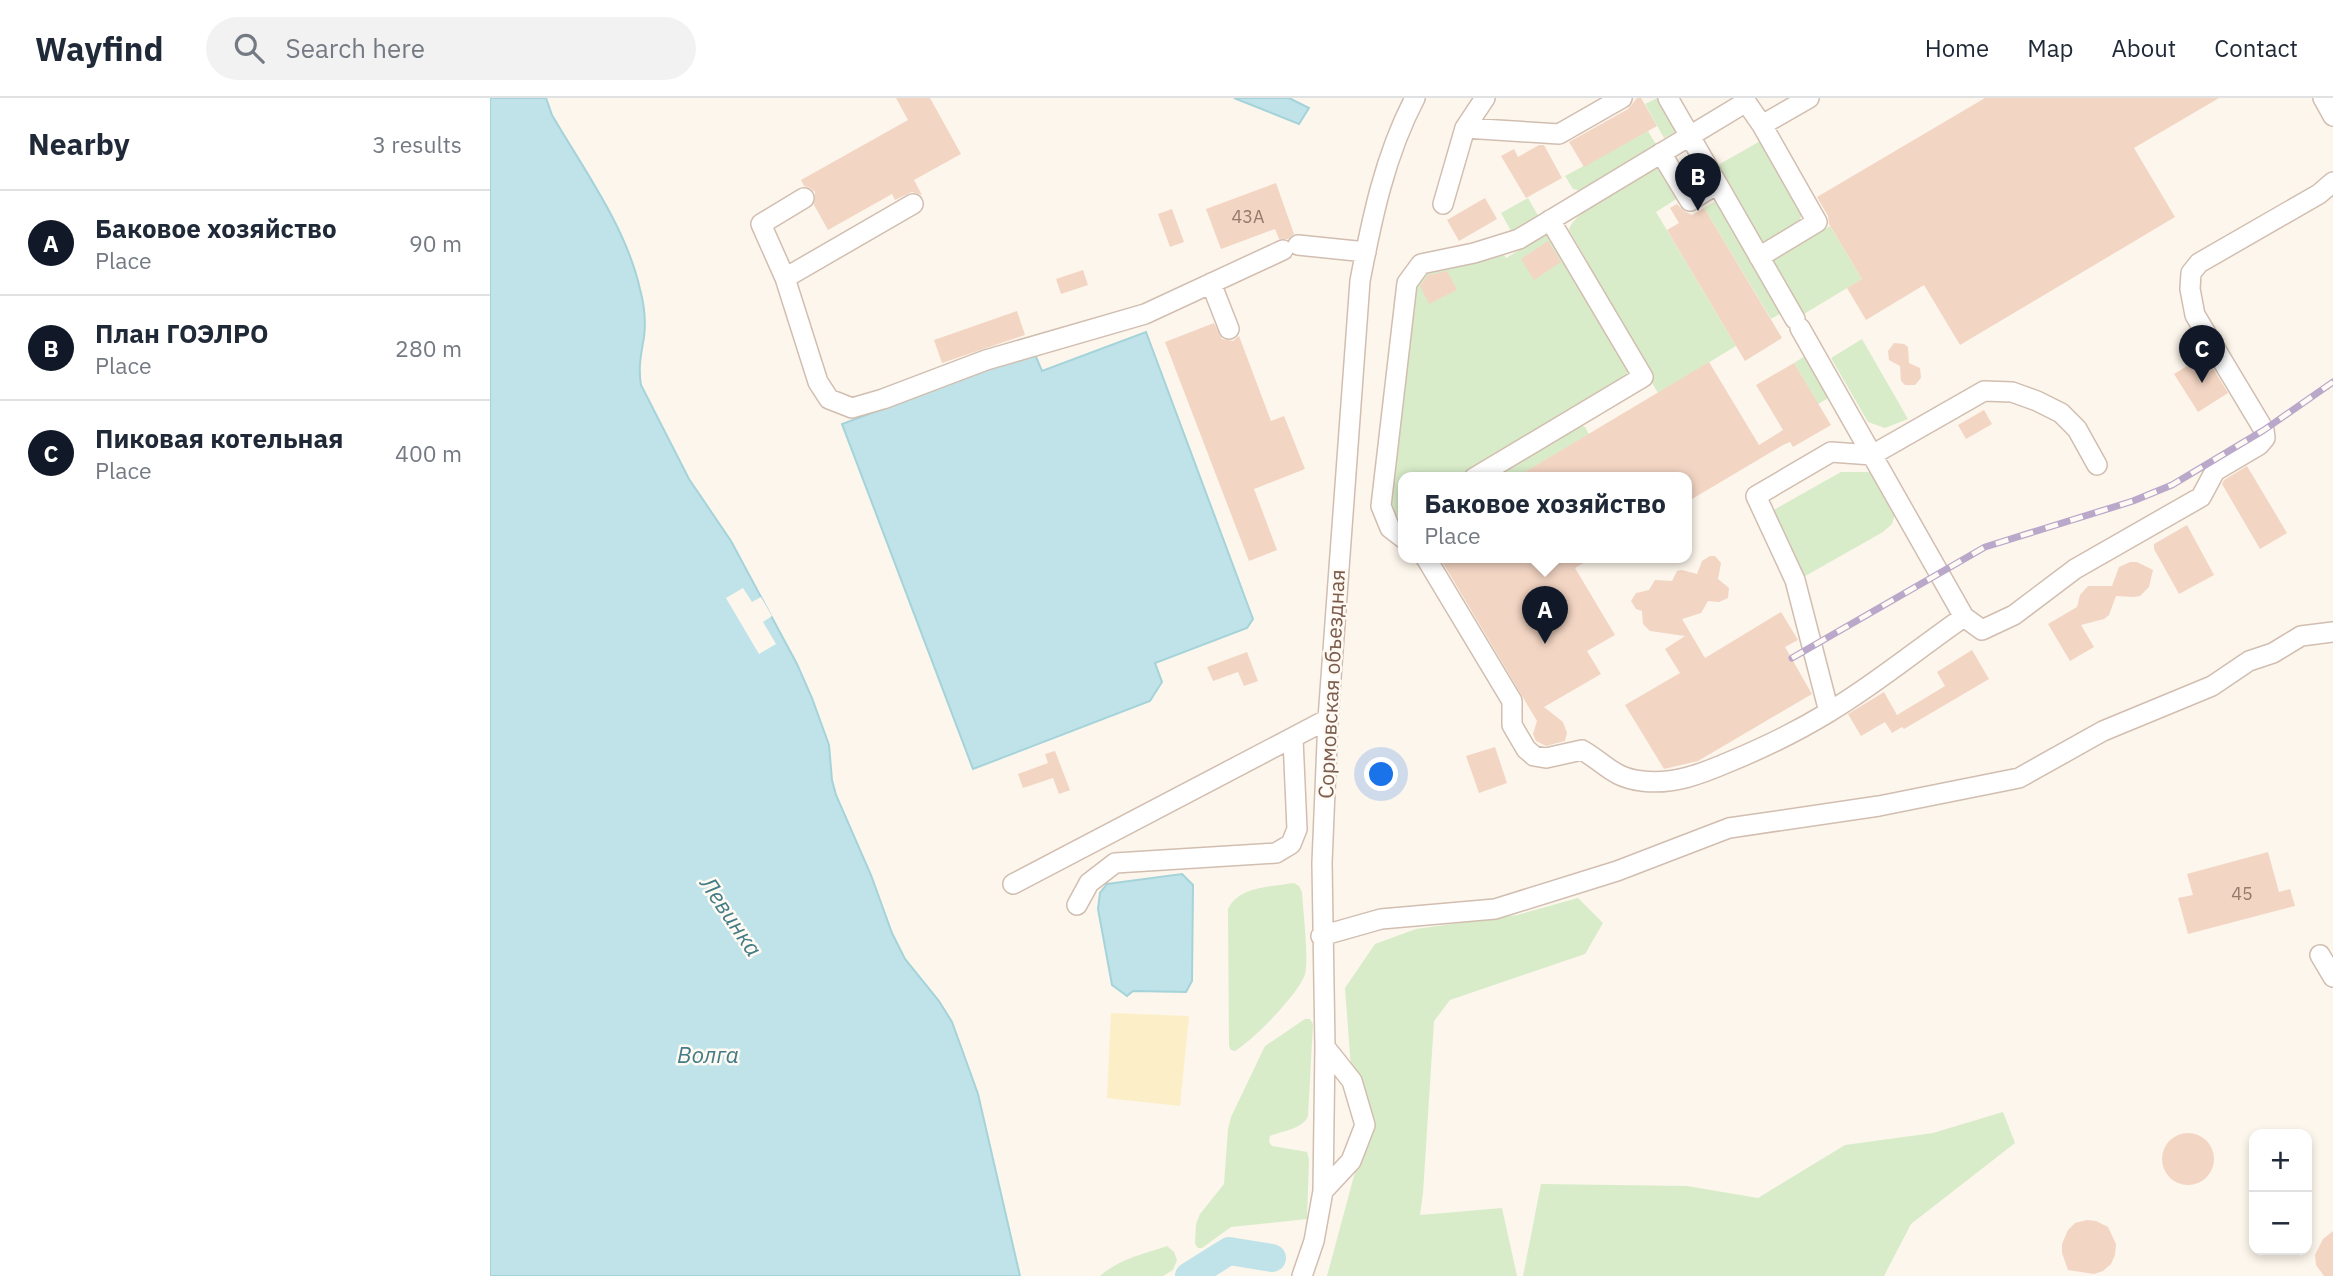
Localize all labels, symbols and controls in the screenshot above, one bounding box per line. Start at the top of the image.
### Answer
search box [206,17,696,80]
text: Wayfind [35,27,164,70]
icon: search [230,29,268,67]
text: Search here [286,31,425,65]
text: Home [1925,32,1989,64]
text: Map [2027,32,2073,64]
text: About [2111,32,2176,64]
text: Contact [2214,32,2298,64]
text: Nearby [28,124,130,163]
text: 3 results [372,129,462,159]
pin: B [1675,153,1721,211]
house number: 43А [1231,205,1265,228]
text: Баковое хозяйство [95,211,337,245]
text: A [43,228,59,258]
text: 90 m [409,228,462,258]
text: Place [95,245,152,275]
text: План ГОЭЛРО [95,316,269,350]
pin: C [2179,325,2225,383]
text: B [43,333,59,363]
text: 280 m [395,333,462,363]
text: Place [95,350,152,380]
text: Пиковая котельная [95,421,343,455]
text: C [44,438,58,468]
text: 400 m [395,438,462,468]
text: Place [95,455,152,485]
popup [1398,472,1692,563]
text: Баковое хозяйство [1424,486,1666,520]
text: Place [1424,520,1481,550]
street label: Сормовская объездная [1311,569,1351,799]
pin: A [1522,586,1568,644]
your location [1364,757,1398,791]
water label: Левинка [694,869,770,962]
house number: 45 [2231,882,2253,905]
water label: Волга [677,1039,739,1069]
map controls [2249,1129,2312,1255]
button: + [2249,1129,2312,1192]
button: − [2249,1192,2312,1255]

